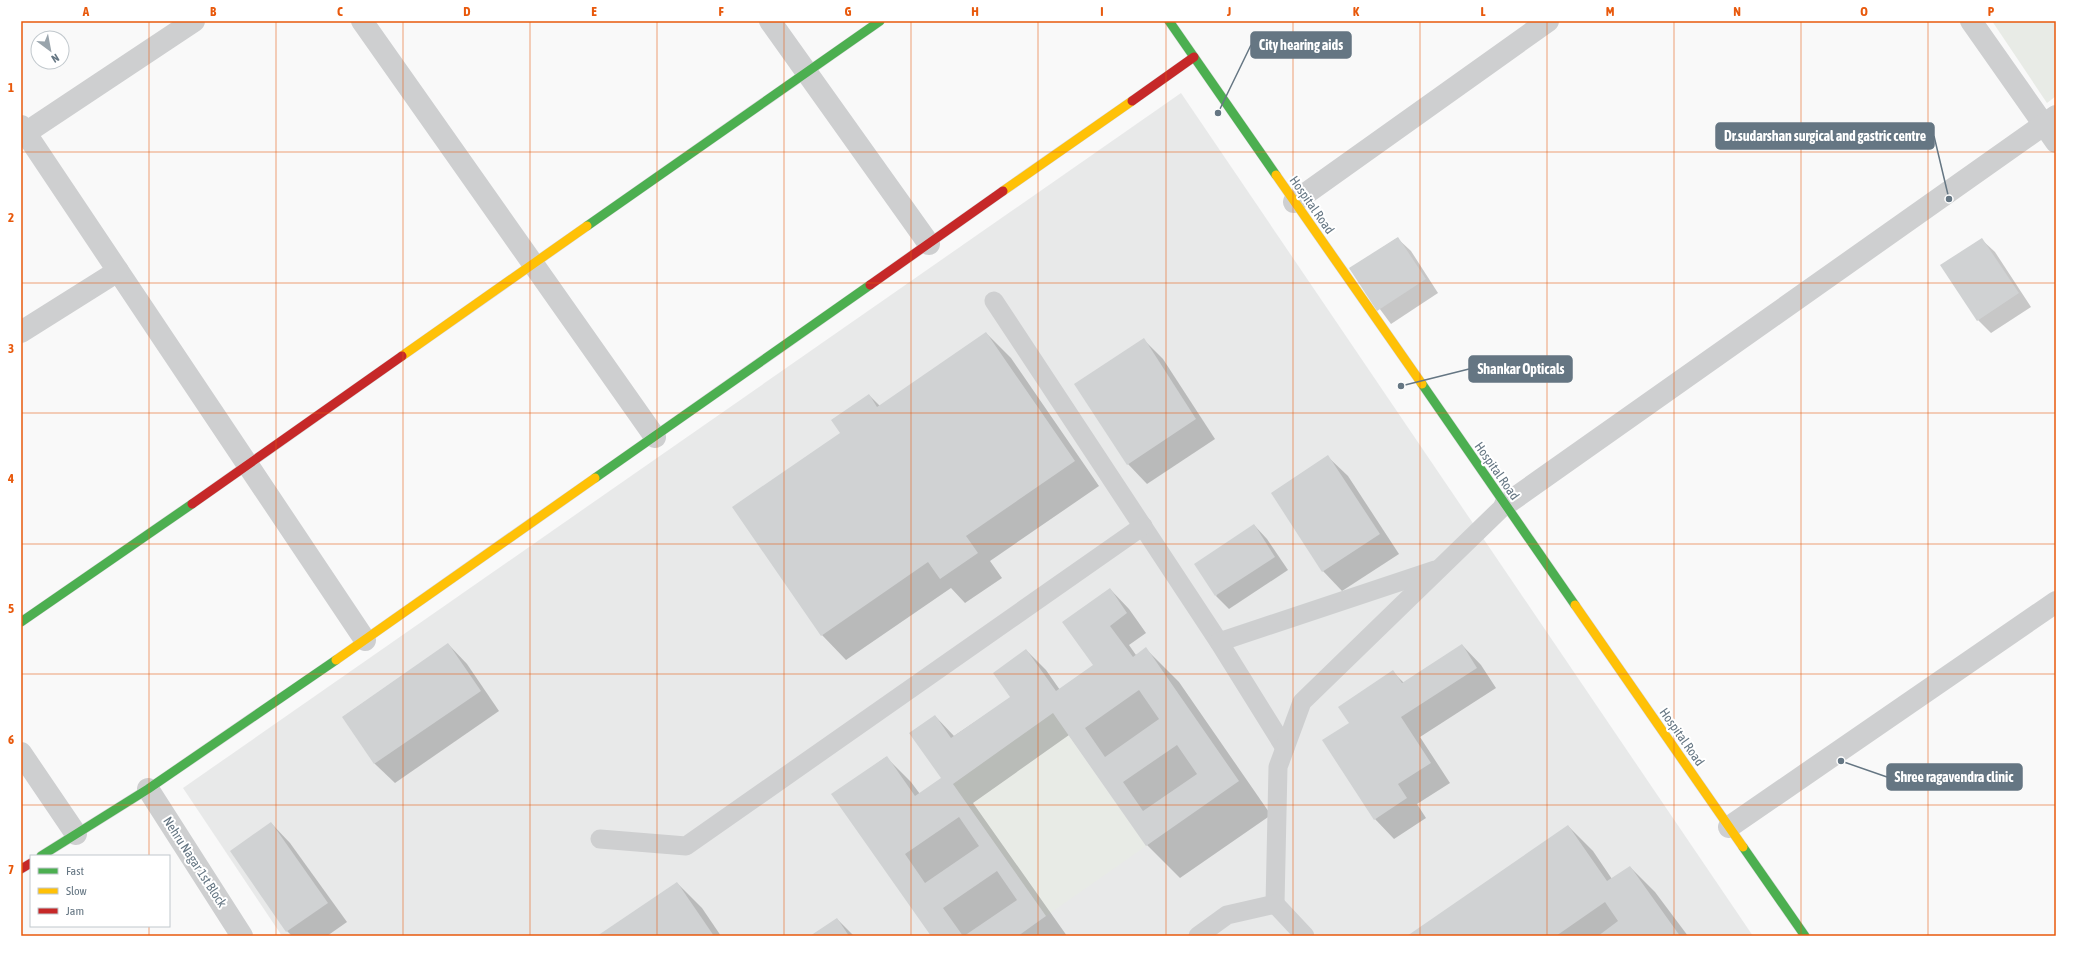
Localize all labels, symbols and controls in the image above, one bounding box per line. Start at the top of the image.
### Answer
text: A [82,4,90,19]
text: B [210,4,217,19]
text: C [337,4,343,19]
text: D [463,4,471,19]
text: E [591,4,597,19]
text: F [718,4,724,19]
text: G [845,4,852,19]
text: H [971,4,979,19]
text: I [1100,4,1104,19]
text: J [1226,4,1231,19]
text: K [1353,4,1360,19]
text: L [1480,4,1486,19]
text: M [1606,4,1615,19]
text: N [1733,4,1741,19]
text: O [1860,4,1868,19]
text: P [1988,4,1995,19]
north arrow [30,30,70,70]
callout: City hearing aids [1251,32,1351,58]
text: City hearing aids [1259,37,1343,53]
text: N [49,52,61,65]
text: 1 [8,80,14,95]
callout: Dr.sudarshan surgical and gastric centre [1716,123,1934,149]
text: Dr.sudarshan surgical and gastric centre [1724,128,1926,144]
street label: Hospital Road [1287,173,1337,237]
text: 2 [8,210,14,225]
text: 3 [8,341,14,356]
callout: Shankar Opticals [1469,356,1572,382]
text: Shankar Opticals [1477,361,1565,377]
street label: Hospital Road [1472,439,1522,503]
text: 4 [7,471,14,486]
text: 5 [8,601,14,616]
street label: Hospital Road [1657,705,1707,769]
text: 6 [8,732,14,747]
callout: Shree ragavendra clinic [1887,764,2022,790]
text: Shree ragavendra clinic [1895,769,2014,785]
street label: Nehru Nagar 1st Block [160,814,230,910]
legend [30,855,170,927]
text: 7 [8,862,14,877]
text: Fast [66,864,84,878]
text: Slow [66,884,87,898]
text: Jam [66,904,84,918]

